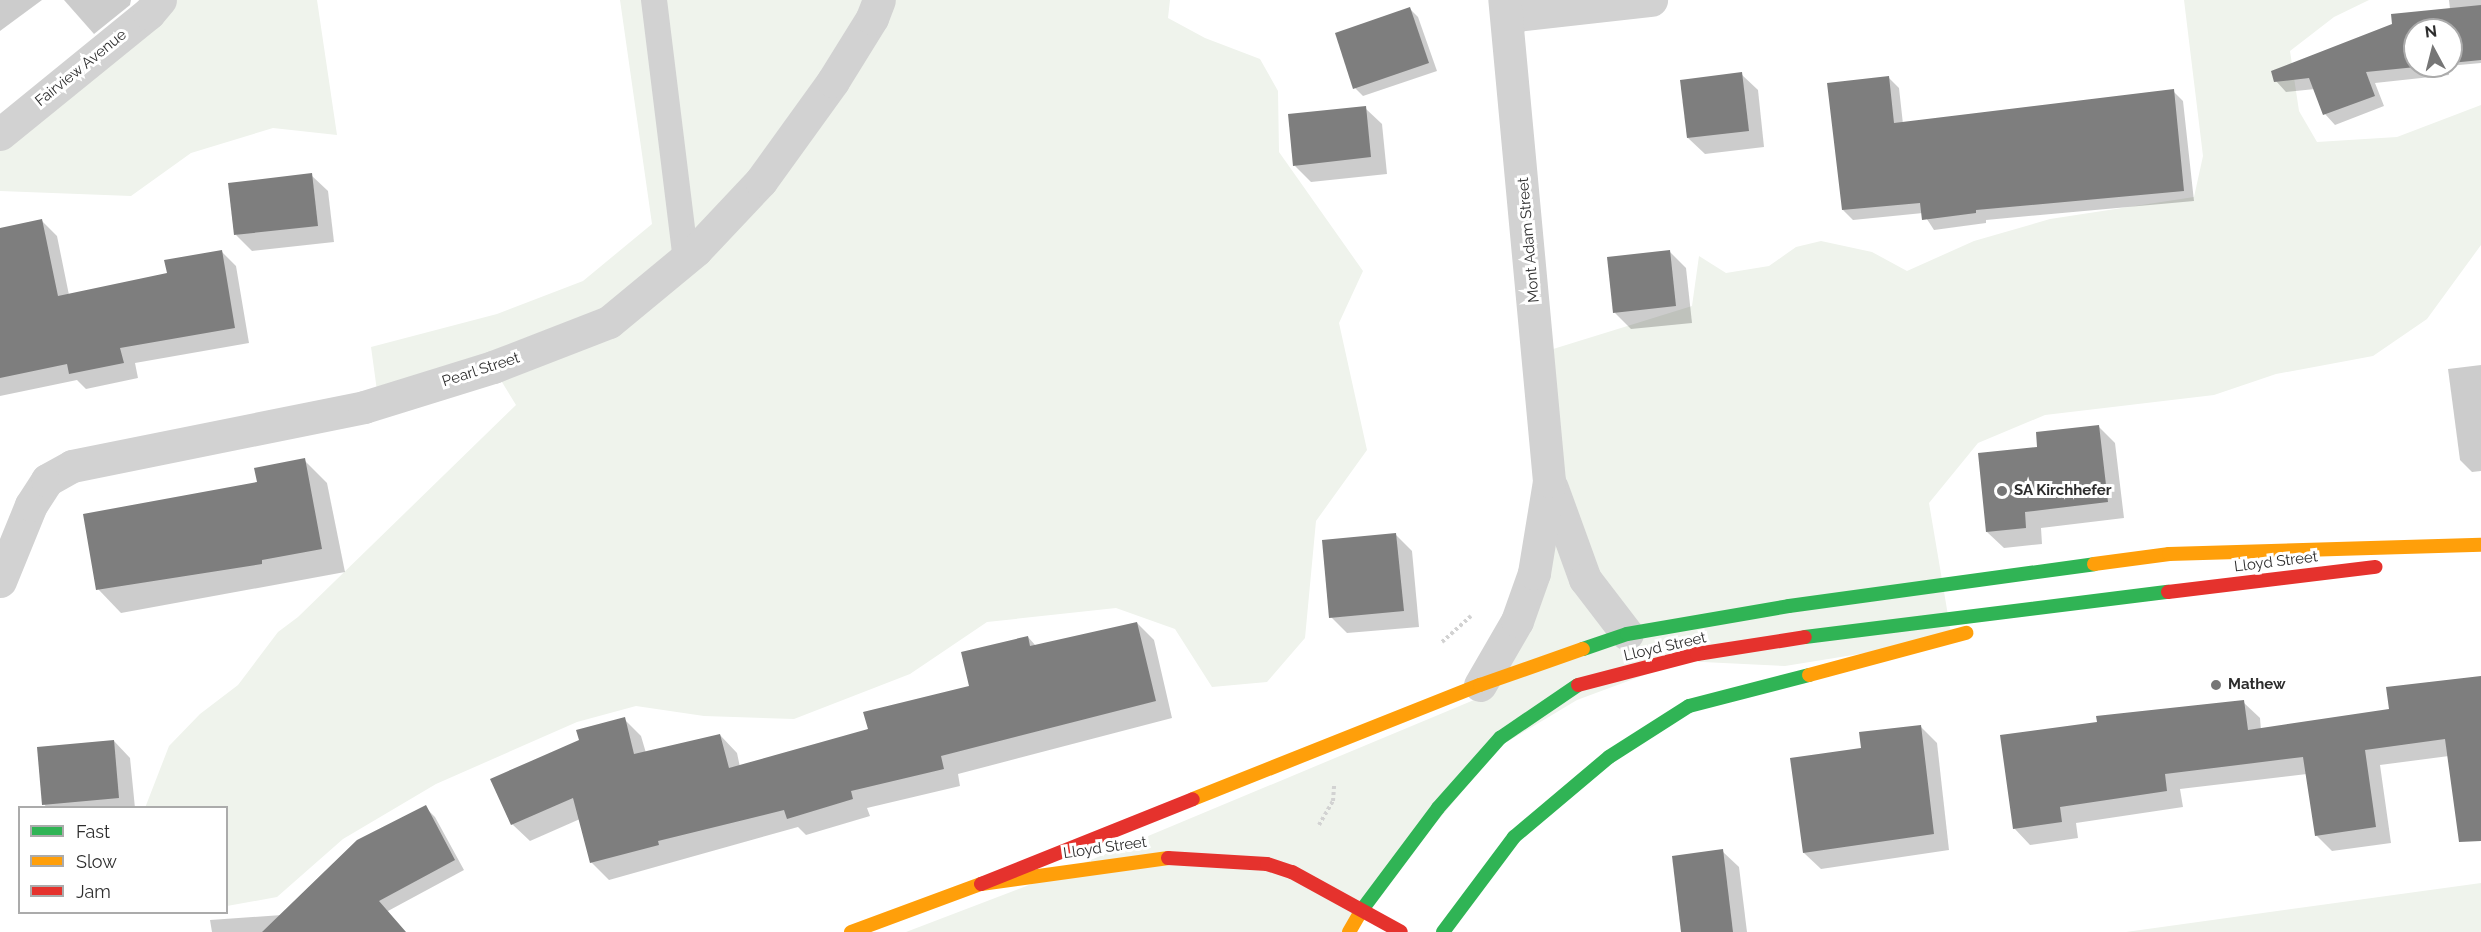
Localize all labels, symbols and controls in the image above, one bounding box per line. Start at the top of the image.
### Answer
north arrow [2403,18,2463,78]
text: N [2424,21,2438,42]
street label: Fairview Avenue [31,25,131,111]
street label: Mont Adam Street [1515,176,1543,304]
street label: Pearl Street [440,349,522,391]
place label: SA Kirchhefer [2014,482,2112,500]
marker: SA Kirchhefer [1995,484,2009,498]
street label: Lloyd Street [2233,548,2319,576]
street label: Lloyd Street [1622,629,1708,665]
place label: Mathew [2228,676,2286,694]
marker: Mathew [2209,678,2223,692]
legend [18,806,228,914]
text: Fast [76,821,110,842]
street label: Lloyd Street [1062,833,1148,863]
text: Slow [76,851,117,872]
text: Jam [76,881,111,902]

